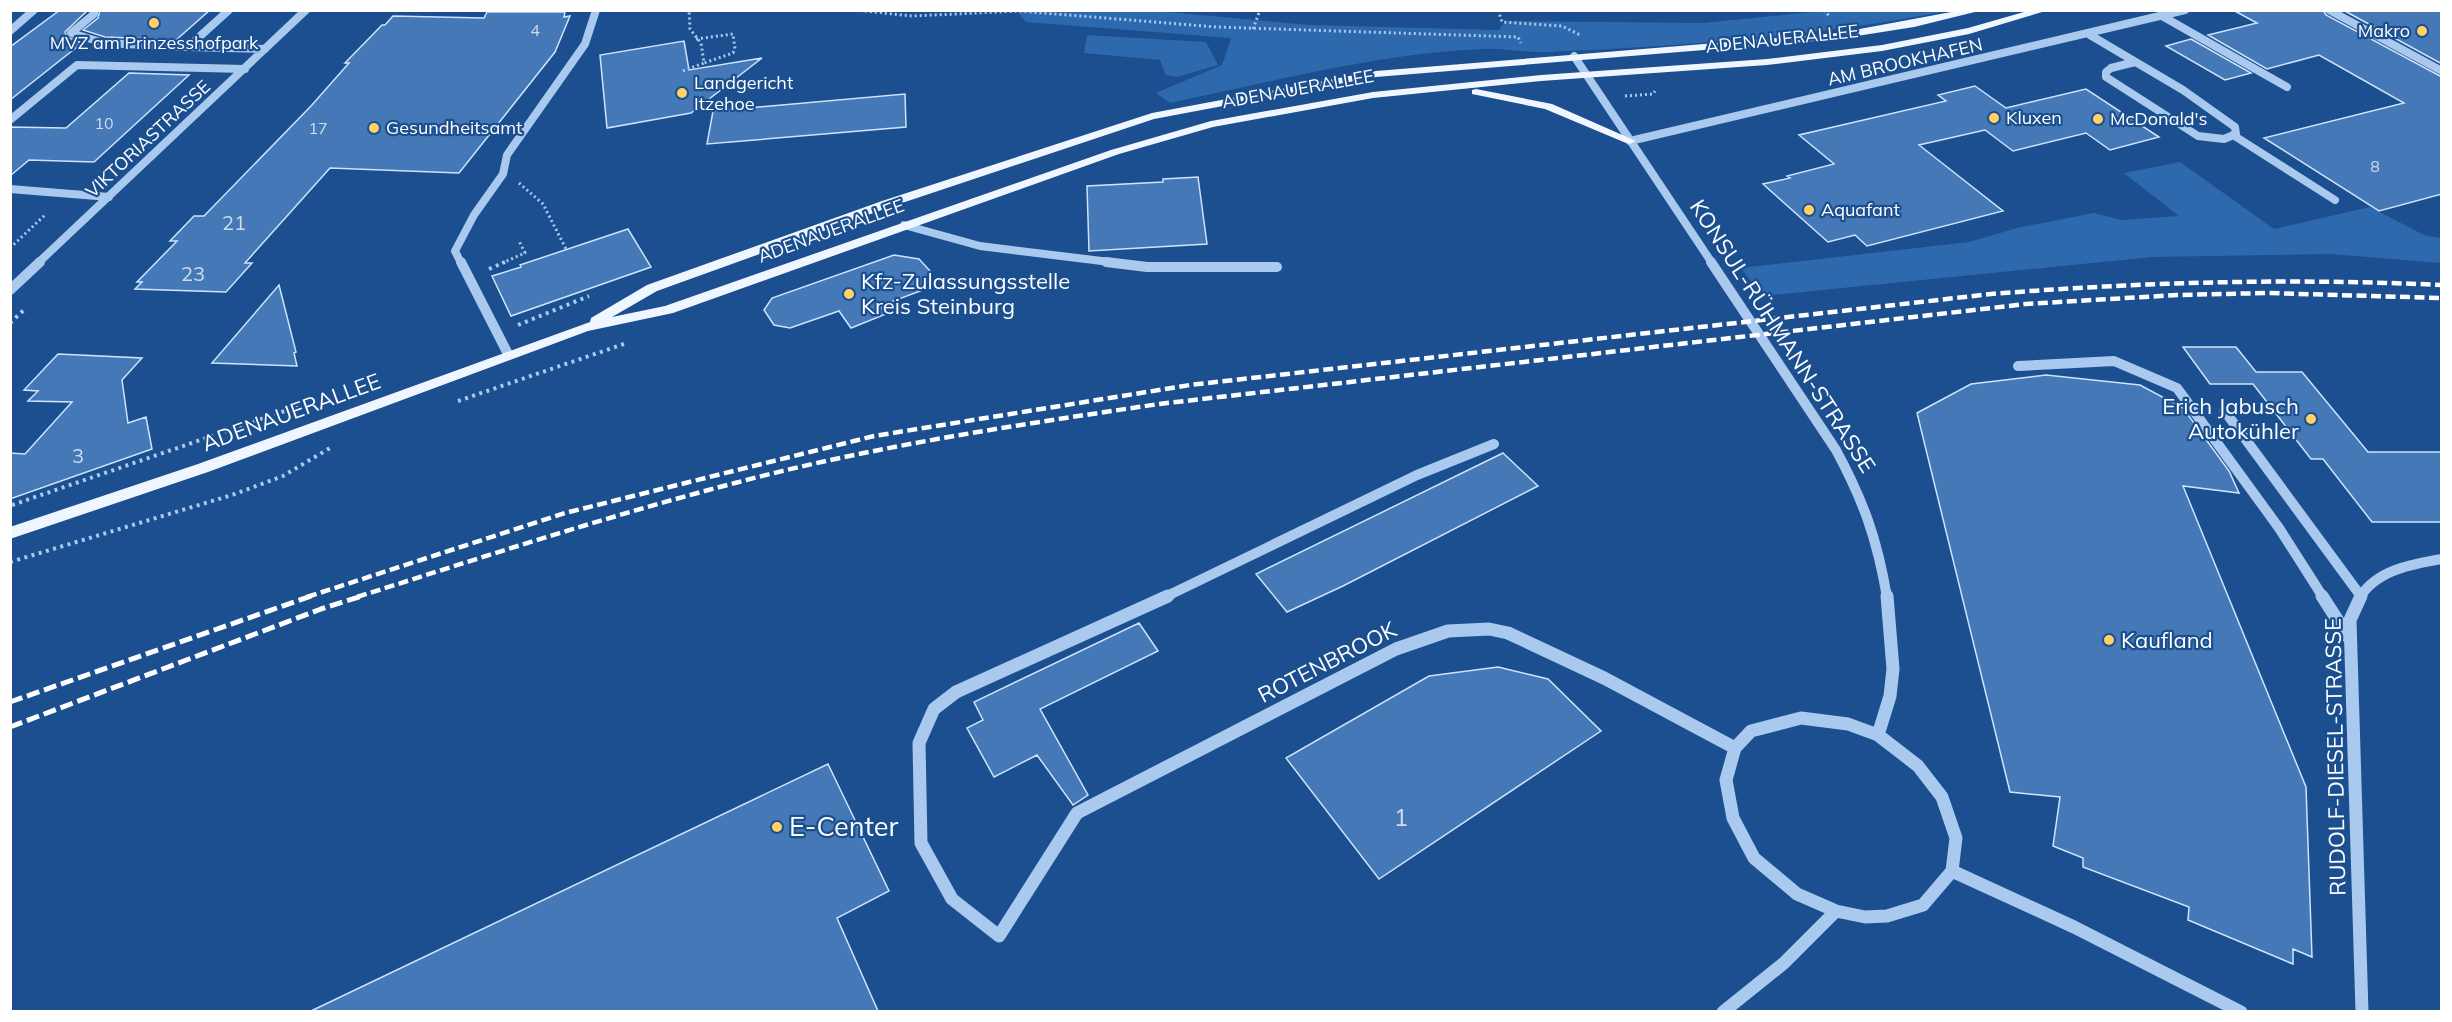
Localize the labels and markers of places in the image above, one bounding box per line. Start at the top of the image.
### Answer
marker: MVZ am Prinzesshofpark [147,16,161,30]
place label: Makro [2358,19,2410,42]
marker: Makro [2415,24,2429,38]
place label: MVZ am Prinzesshofpark [50,31,259,54]
place label: Landgericht Itzehoe [694,71,793,115]
marker: Landgericht Itzehoe [675,86,689,100]
place label: Kluxen [2006,106,2062,129]
place label: McDonald's [2110,107,2207,130]
marker: Kluxen [1987,111,2001,125]
marker: McDonald's [2091,112,2105,126]
place label: Gesundheitsamt [386,116,522,139]
marker: Gesundheitsamt [367,121,381,135]
place label: Aquafant [1821,198,1900,221]
marker: Aquafant [1802,203,1816,217]
place label: Kfz-Zulassungsstelle Kreis Steinburg [861,267,1070,320]
marker: Kfz-Zulassungsstelle Kreis Steinburg [842,287,856,301]
place label: Erich Jabusch Autokühler [2162,392,2299,445]
marker: Erich Jabusch Autokühler [2304,412,2318,426]
place label: Kaufland [2121,626,2213,654]
marker: Kaufland [2102,633,2116,647]
place label: E-Center [789,809,898,843]
marker: E-Center [770,820,784,834]

